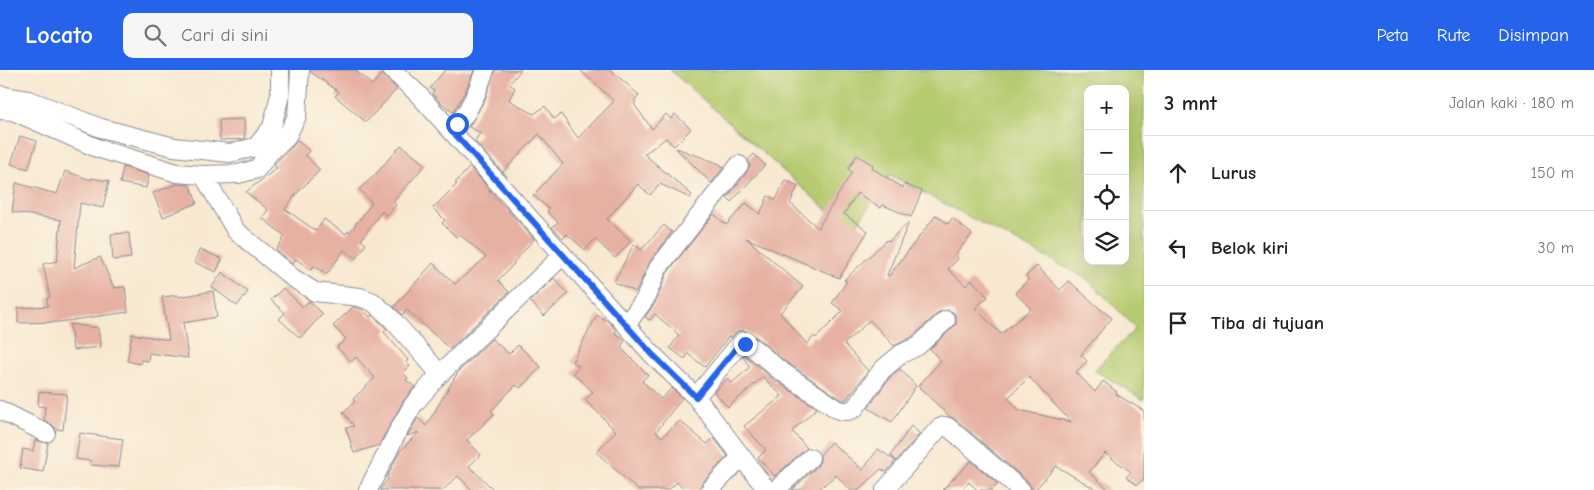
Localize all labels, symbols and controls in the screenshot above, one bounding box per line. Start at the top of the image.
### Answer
search box [123,13,473,58]
text: Locato [25,21,93,49]
icon: search [141,21,169,49]
text: Cari di sini [181,24,268,46]
text: Peta [1376,25,1409,46]
text: Rute [1437,25,1470,46]
text: Disimpan [1498,25,1569,46]
map controls [1084,85,1129,265]
button: + [1084,85,1129,130]
text: 3 mnt [1164,91,1217,115]
text: Jalan kaki · 180 m [1449,94,1574,112]
route start [446,113,469,136]
button: − [1084,130,1129,175]
icon: ahead [1164,159,1192,187]
text: Lurus [1211,162,1256,184]
text: 150 m [1531,164,1574,182]
button: locate [1084,175,1129,220]
button: layers [1084,220,1129,265]
icon: left [1164,234,1192,262]
text: Belok kiri [1211,237,1288,259]
text: 30 m [1538,239,1574,257]
icon: arrive [1164,309,1192,337]
text: Tiba di tujuan [1211,312,1324,334]
route end [734,333,757,356]

